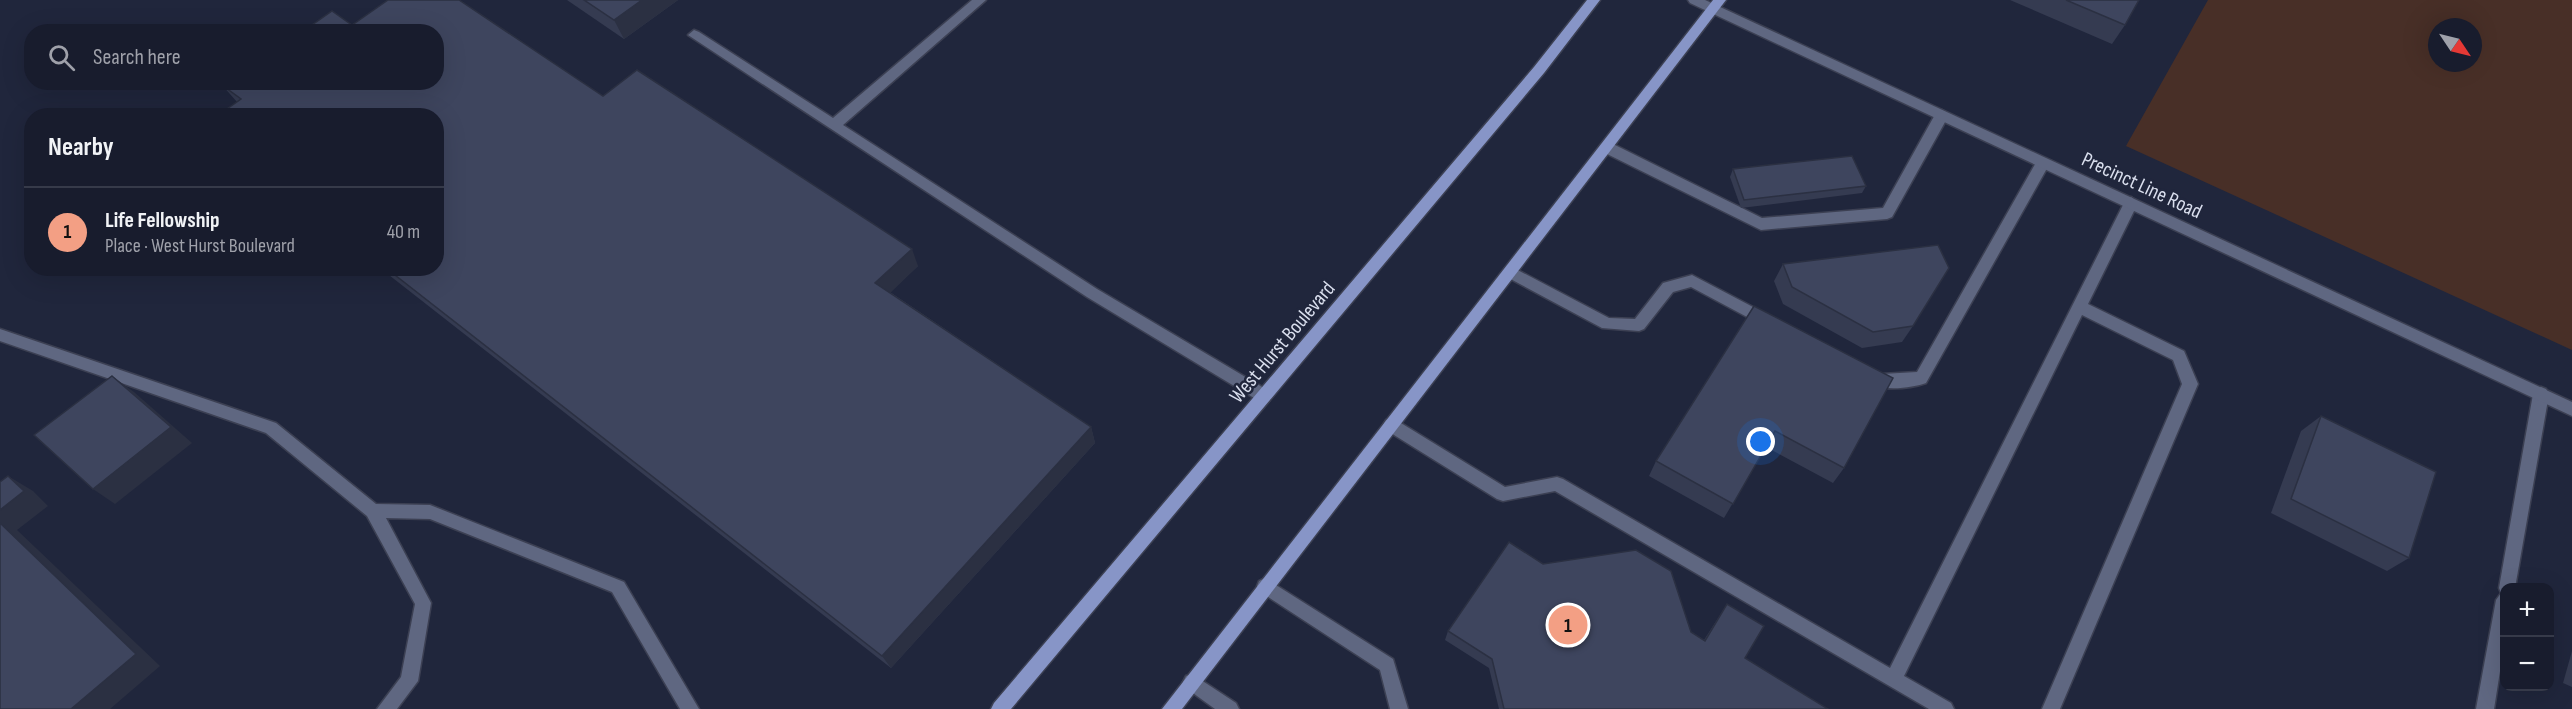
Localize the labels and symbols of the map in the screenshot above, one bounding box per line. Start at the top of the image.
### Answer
north arrow [2428,18,2482,72]
street label: Precinct Line Road [2078,147,2206,224]
street label: West Hurst Boulevard [1224,276,1340,408]
your location [1746,427,1775,456]
pin: 1 [1548,602,1588,648]

